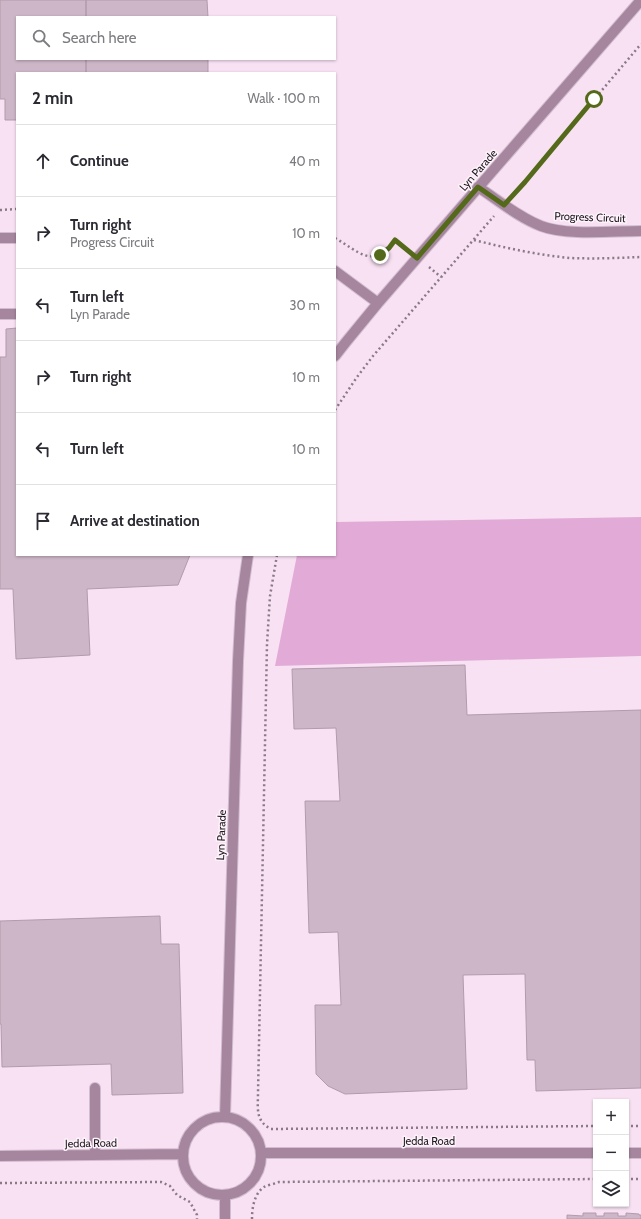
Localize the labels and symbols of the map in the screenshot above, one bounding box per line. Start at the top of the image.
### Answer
route start [585,90,603,108]
street label: Lyn Parade [456,146,500,194]
street label: Progress Circuit [554,209,626,225]
route end [371,246,389,264]
street label: Lyn Parade [213,809,229,861]
street label: Jedda Road [402,1134,455,1148]
street label: Jedda Road [64,1136,117,1150]

